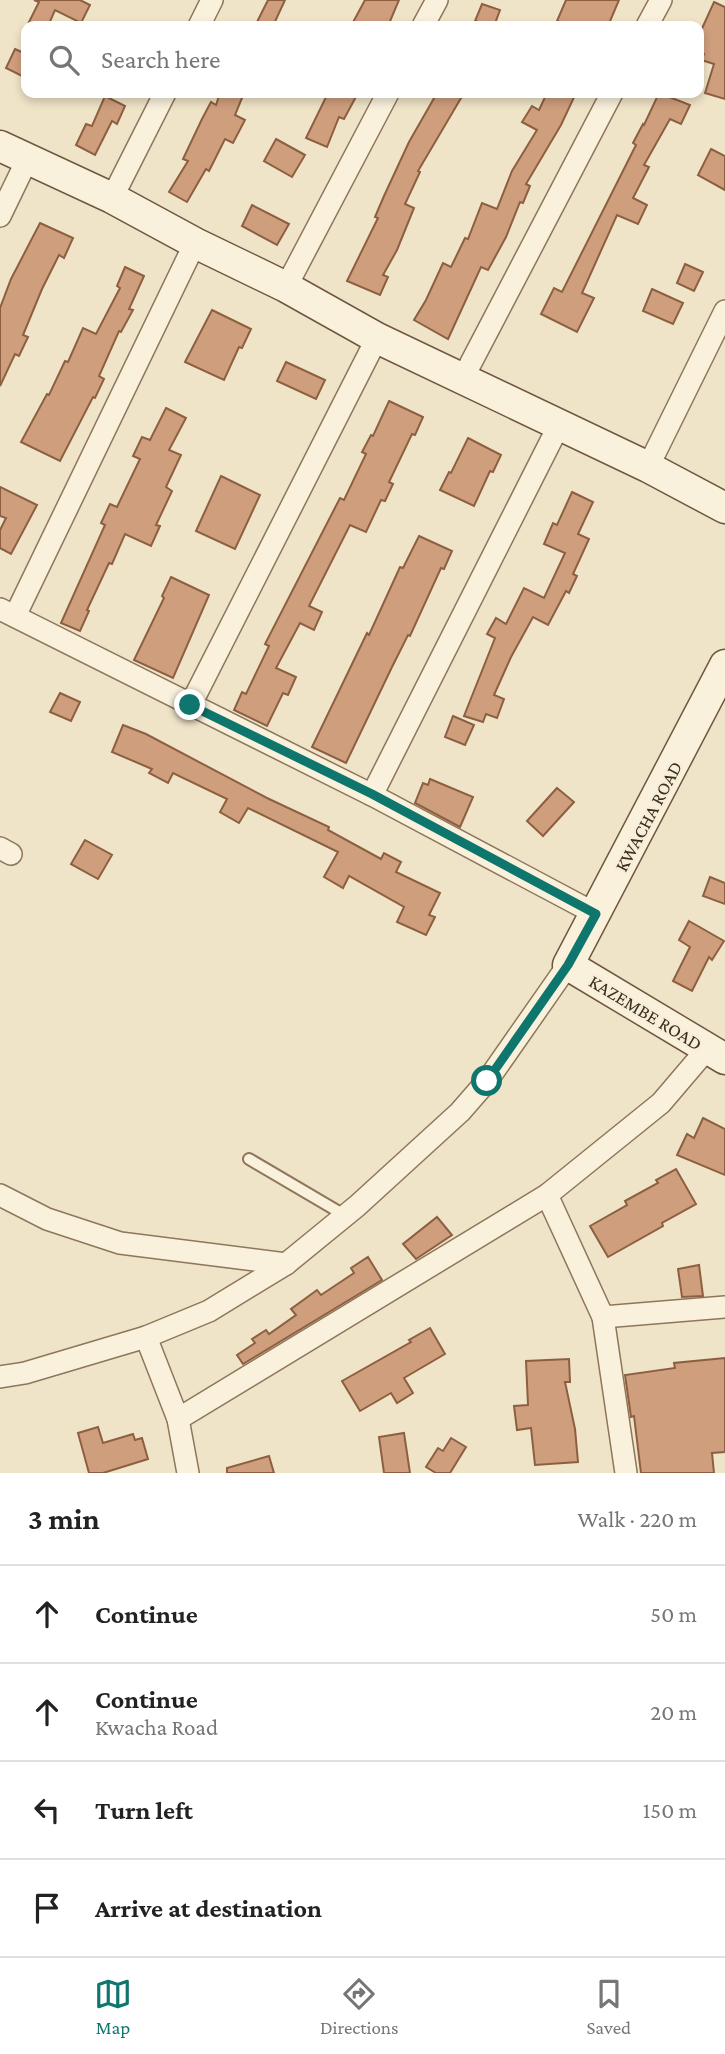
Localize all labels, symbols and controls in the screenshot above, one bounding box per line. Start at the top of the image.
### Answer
search box [21,21,704,98]
icon: search [45,41,83,79]
text: Search here [101,45,220,74]
route end [174,689,205,720]
street label: KWACHA ROAD [611,758,686,875]
street label: KAZEMBE ROAD [586,970,706,1054]
route start [471,1065,502,1096]
text: 3 min [28,1502,100,1535]
text: Walk · 220 m [577,1506,697,1532]
icon: ahead [28,1595,66,1633]
text: Continue [95,1600,198,1629]
text: 50 m [650,1601,697,1627]
text: Continue [95,1685,198,1714]
icon: ahead [28,1693,66,1731]
text: 20 m [650,1699,697,1725]
text: Kwacha Road [95,1714,218,1740]
icon: left [28,1791,66,1829]
text: Turn left [95,1796,193,1825]
text: 150 m [643,1797,697,1823]
icon: arrive [28,1889,66,1927]
text: Arrive at destination [95,1894,322,1923]
tab: Map [94,1975,132,2038]
tab: Directions [320,1975,399,2038]
tab: Saved [586,1975,631,2038]

